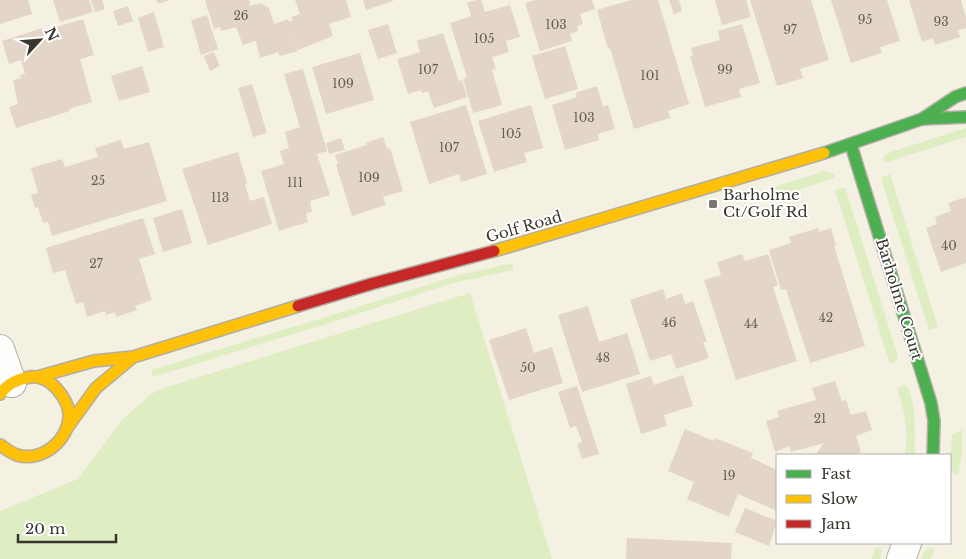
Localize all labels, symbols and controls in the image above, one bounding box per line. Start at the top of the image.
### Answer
house number: 26 [233,8,249,23]
house number: 95 [858,12,872,27]
house number: 93 [933,14,949,29]
north arrow [15,15,65,65]
house number: 103 [545,17,567,32]
house number: 97 [783,22,798,37]
text: N [41,24,63,44]
house number: 105 [474,31,495,46]
house number: 107 [418,62,439,77]
house number: 99 [717,62,733,77]
house number: 101 [640,68,660,83]
house number: 109 [332,76,354,91]
house number: 103 [573,110,595,125]
house number: 105 [501,126,522,141]
house number: 107 [439,140,460,155]
house number: 109 [358,170,380,185]
house number: 25 [91,173,105,188]
house number: 111 [287,175,303,190]
place label: Barholme Ct/Golf Rd [723,185,808,221]
house number: 113 [211,190,229,205]
marker: Barholme Ct/Golf Rd [707,198,719,210]
street label: Golf Road [484,207,564,246]
street label: Barholme Court [872,236,927,362]
house number: 40 [941,238,957,253]
house number: 27 [89,256,104,271]
house number: 42 [819,310,833,325]
house number: 46 [662,315,677,330]
house number: 44 [744,316,758,331]
house number: 48 [596,350,610,365]
house number: 50 [520,360,536,375]
house number: 21 [814,411,826,426]
legend [776,454,951,544]
text: Fast [821,464,852,483]
house number: 19 [722,468,736,483]
text: Slow [821,489,858,508]
scale bar [18,512,115,544]
text: Jam [819,514,851,533]
text: 20 m [25,519,65,538]

